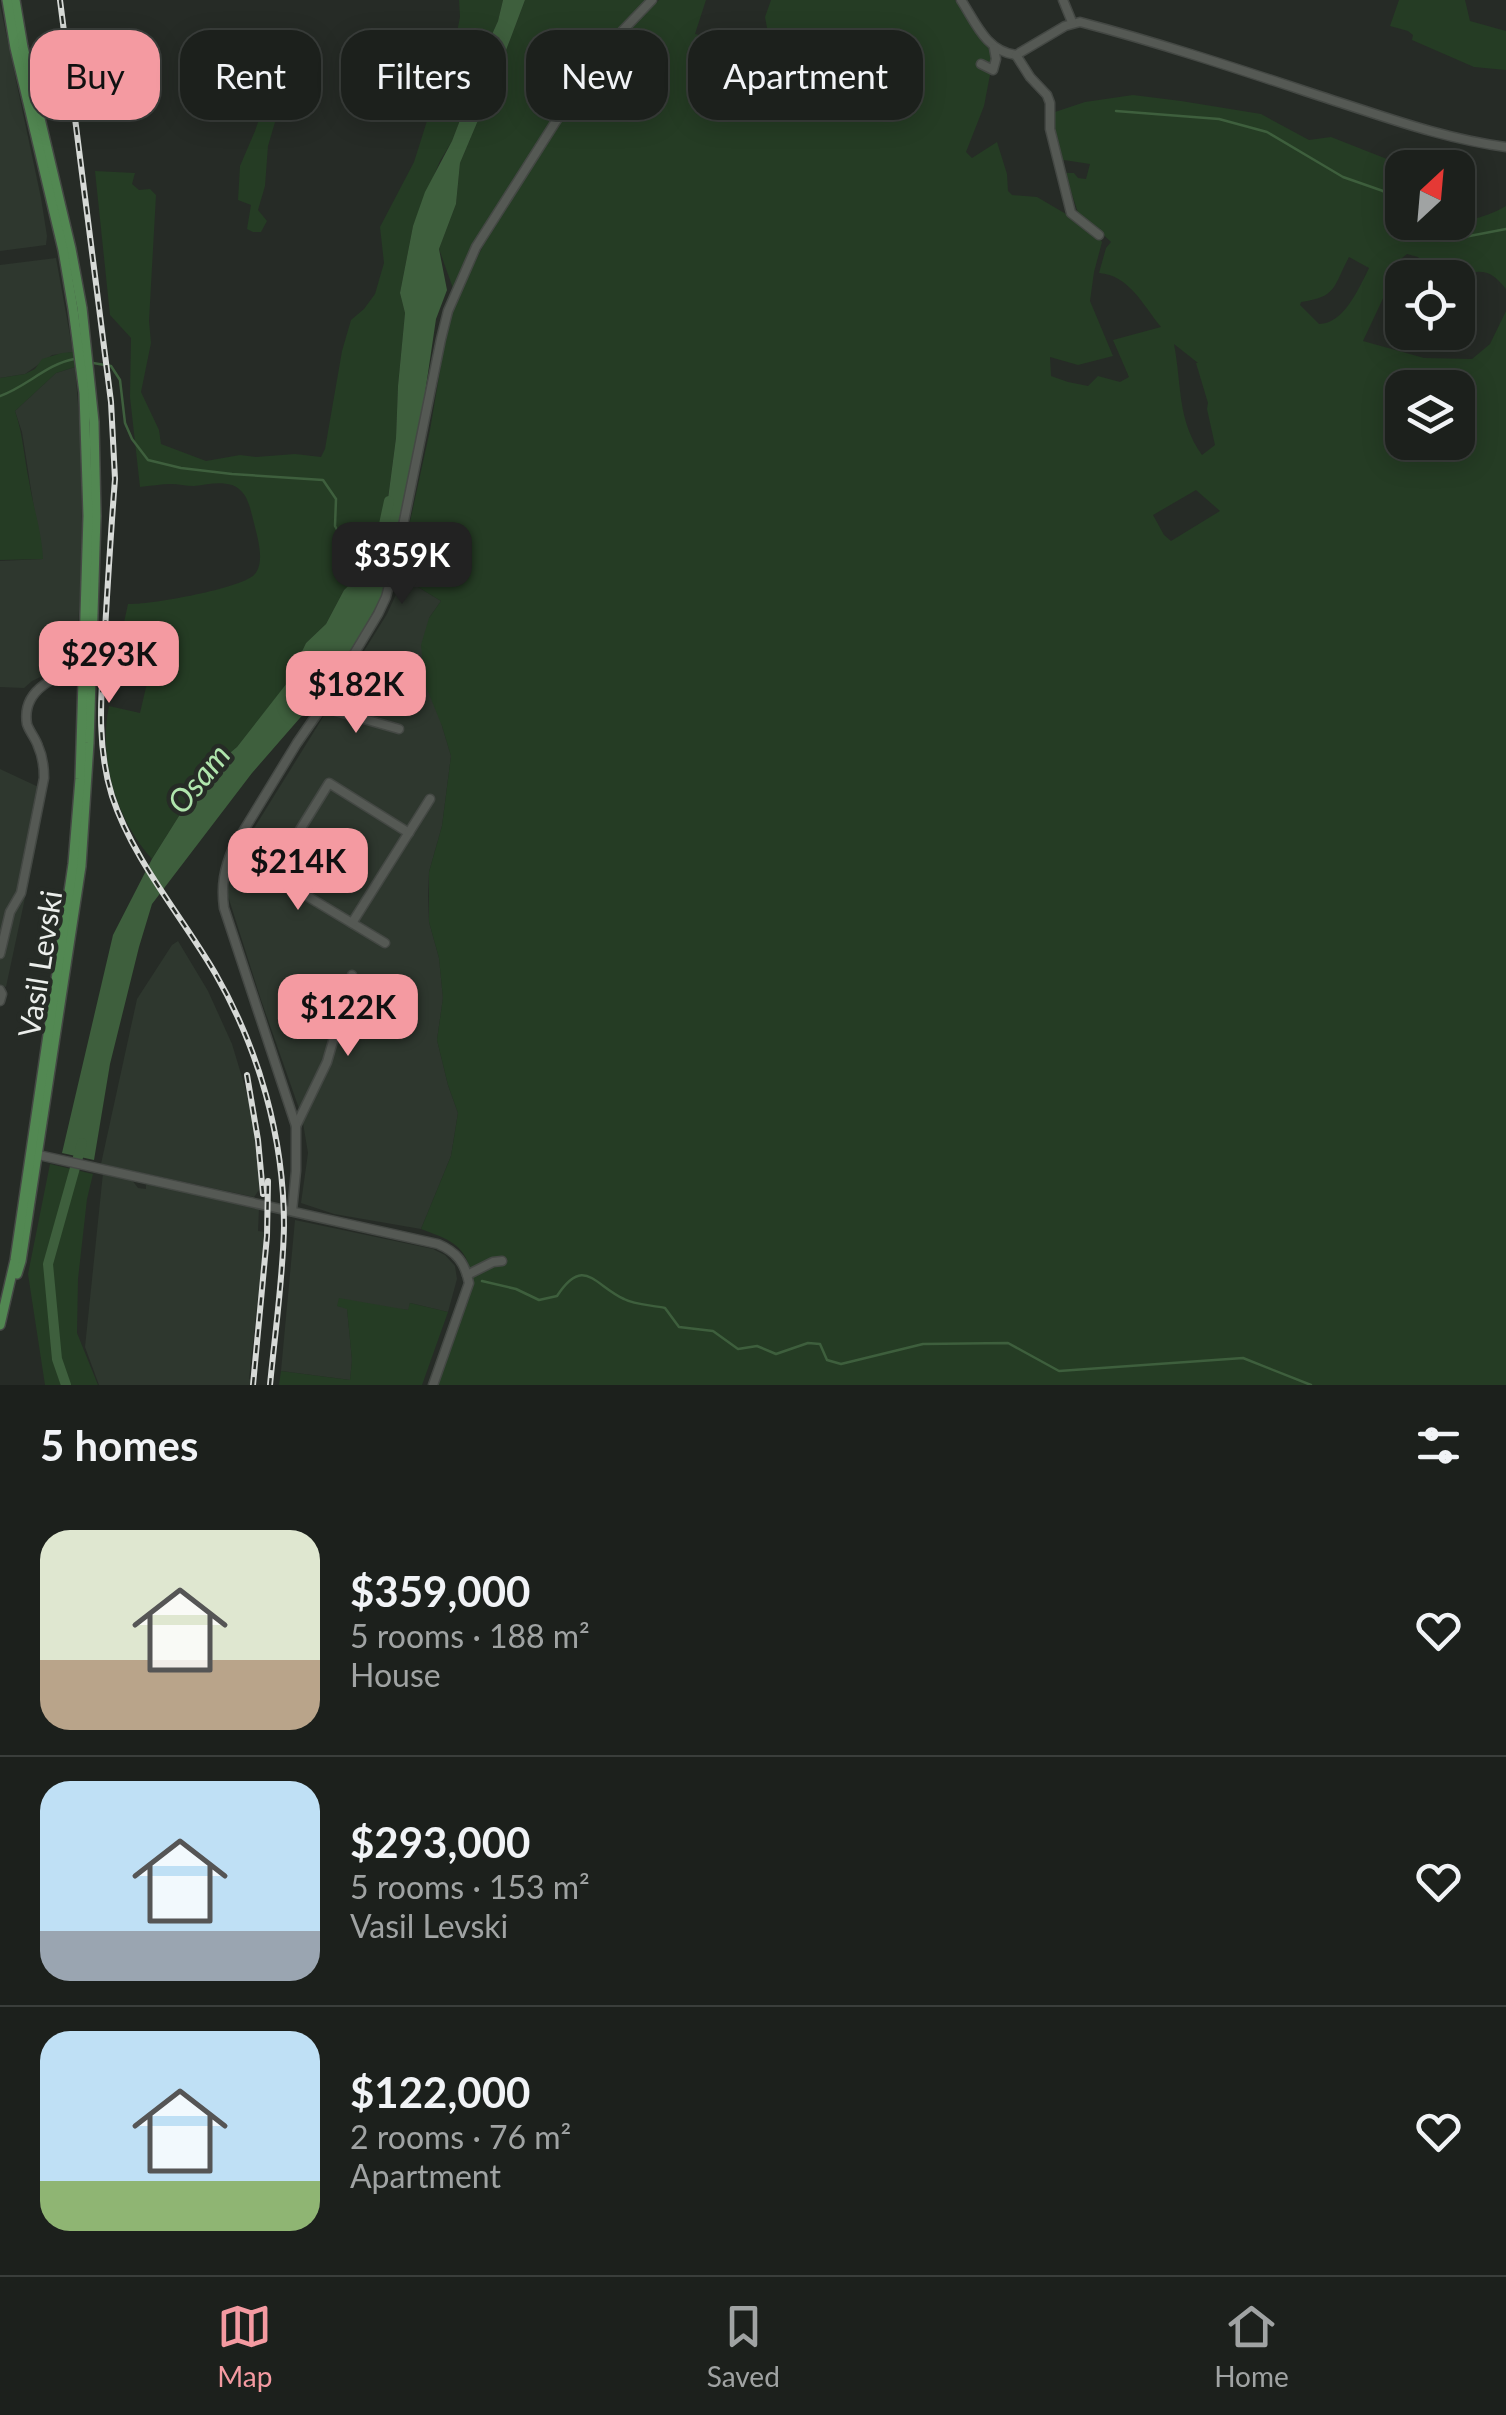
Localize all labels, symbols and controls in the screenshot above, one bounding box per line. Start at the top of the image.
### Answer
chip: Buy [30,30,160,120]
chip: Rent [180,30,321,120]
chip: Filters [341,30,506,120]
chip: New [526,30,668,120]
chip: Apartment [688,30,923,120]
north arrow [1385,150,1475,240]
map controls [1385,150,1475,460]
button: locate [1385,260,1475,350]
button: layers [1385,370,1475,460]
pin: $359K [332,522,472,607]
text: $359K [354,535,450,574]
pin: $293K [39,621,179,706]
text: $293K [61,634,157,673]
pin: $182K [286,651,426,736]
text: $182K [308,664,404,703]
water label: Osam [158,736,238,821]
pin: $214K [228,828,368,913]
text: $214K [250,841,346,880]
street label: Vasil Levski [10,888,68,1040]
pin: $122K [278,974,418,1059]
text: $122K [300,987,396,1026]
icon: filters [1411,1418,1466,1473]
text: 5 homes [40,1420,198,1470]
text: $359,000 [350,1566,530,1616]
icon: home [120,1570,240,1690]
icon: heart [1411,1603,1466,1658]
text: 5 rooms · 188 m² [350,1616,590,1655]
text: House [350,1655,441,1694]
text: $293,000 [350,1817,530,1867]
icon: home [120,1821,240,1941]
icon: heart [1411,1854,1466,1909]
text: 5 rooms · 153 m² [350,1867,590,1906]
text: Vasil Levski [350,1906,508,1945]
text: $122,000 [350,2067,530,2117]
icon: home [120,2071,240,2191]
icon: heart [1411,2104,1466,2159]
text: 2 rooms · 76 m² [350,2117,571,2156]
text: Apartment [350,2156,501,2195]
tab: Map [217,2299,272,2393]
tab: Saved [707,2299,780,2393]
tab: Home [1214,2299,1289,2393]

